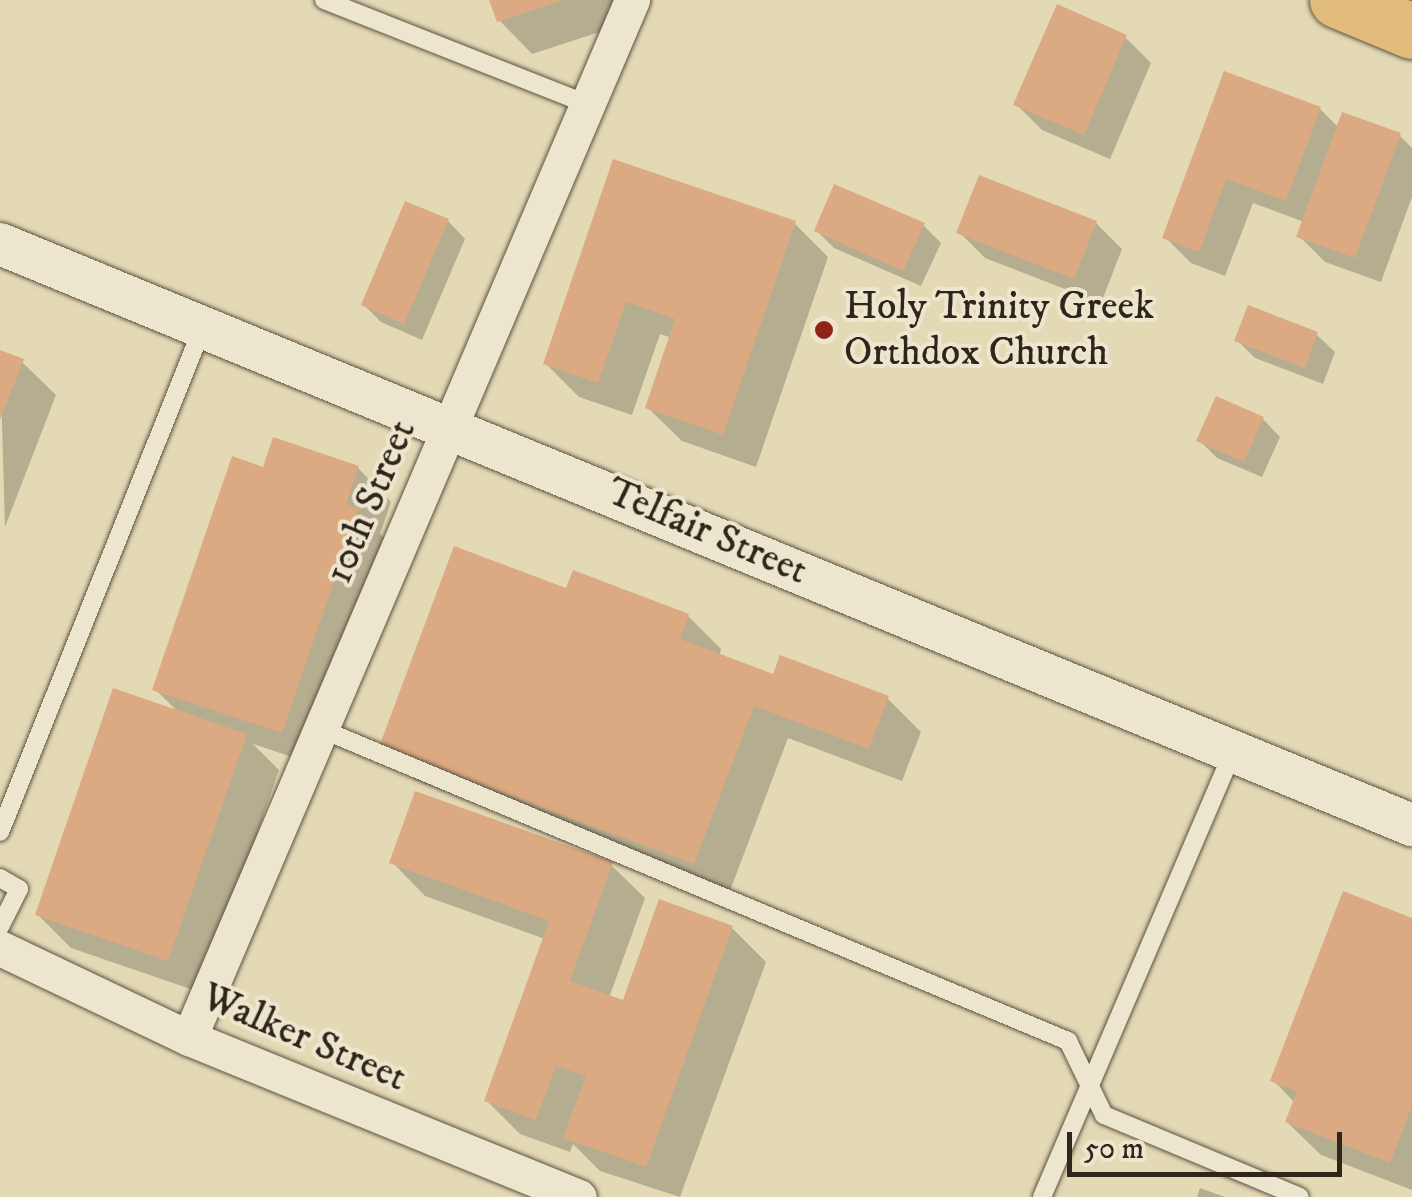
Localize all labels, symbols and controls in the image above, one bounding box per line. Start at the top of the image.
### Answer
place label: Holy Trinity Greek Orthdox Church [844,283,1154,377]
marker: Holy Trinity Greek Orthdox Church [813,319,835,341]
street label: 10th Street [315,413,427,591]
street label: Telfair Street [600,468,814,596]
street label: Walker Street [195,973,413,1103]
scale bar [1072,1112,1347,1174]
text: 50 m [1084,1131,1144,1168]

